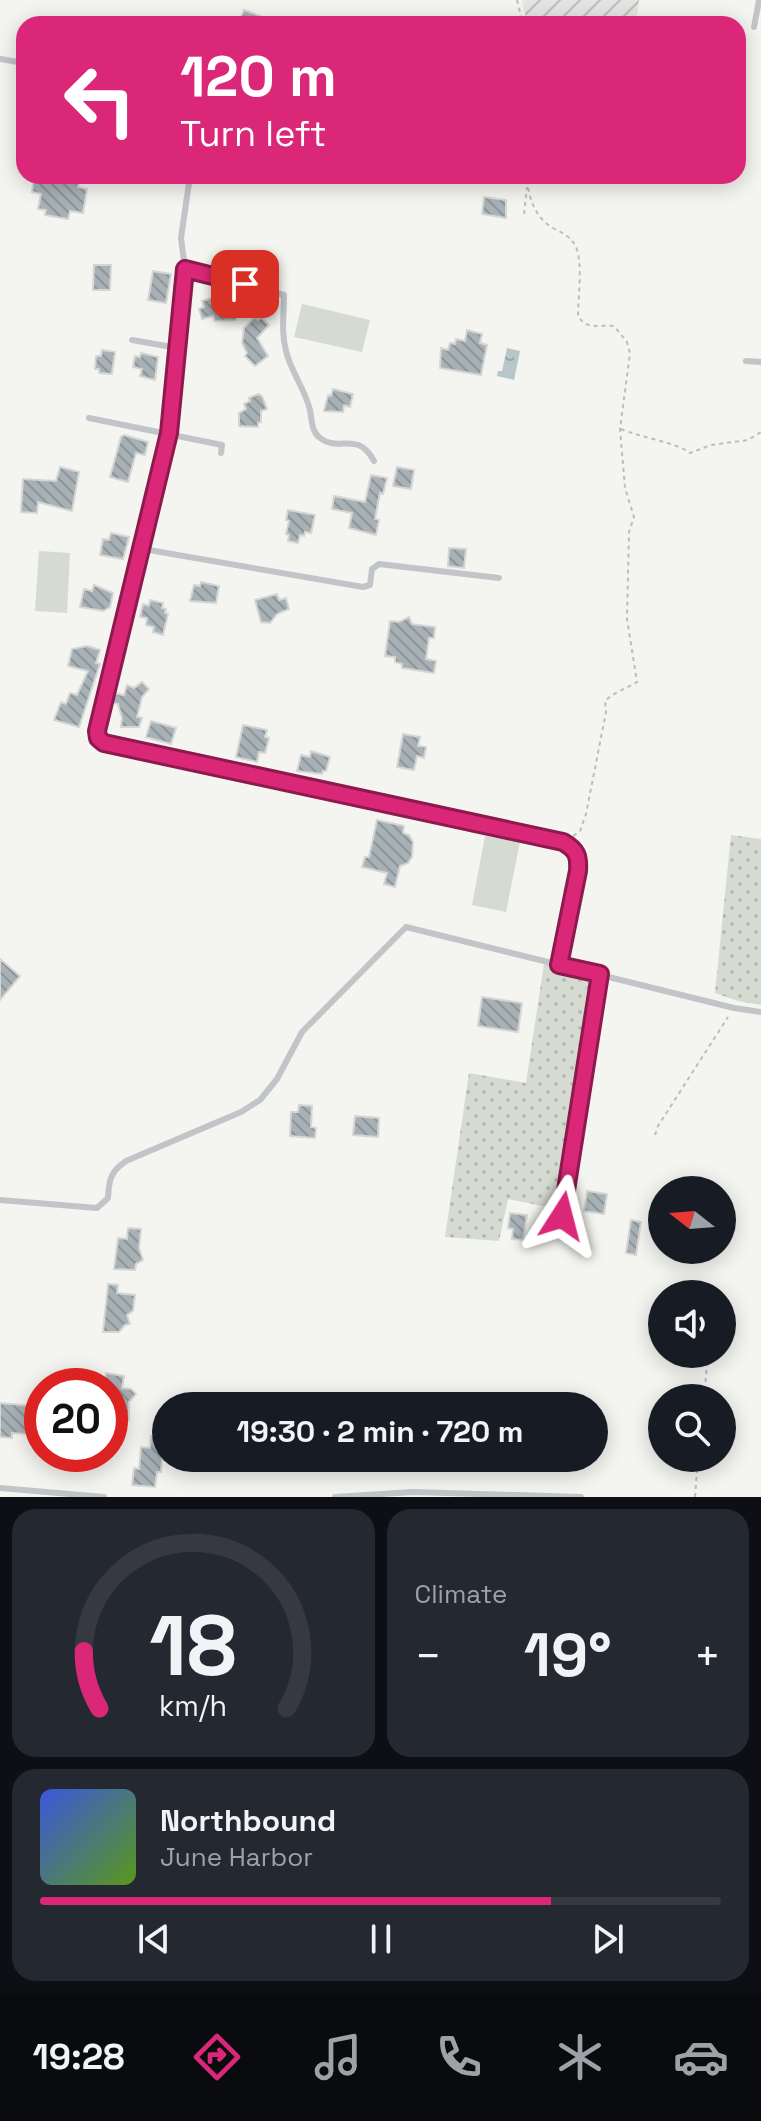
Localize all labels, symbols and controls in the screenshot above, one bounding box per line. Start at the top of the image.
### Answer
text: 120 m [180,41,337,112]
icon: left [48,48,152,152]
text: Turn left [180,111,327,157]
pin [211,250,279,318]
icon: arrive [223,262,267,306]
position arrow [520,1174,604,1258]
north arrow [648,1176,736,1264]
map controls [648,1176,736,1472]
button: sound [648,1280,736,1368]
speed limit sign: 20 [24,1368,128,1472]
button: search [648,1384,736,1472]
text: 19:30 · 2 min · 720 m [237,1412,523,1451]
text: Climate [415,1577,507,1611]
text: 18 [149,1593,237,1699]
text: 19° [524,1617,612,1694]
text: − [415,1628,442,1684]
text: + [694,1628,721,1684]
text: km/h [159,1688,227,1724]
text: Northbound [160,1801,336,1840]
text: June Harbor [160,1840,313,1874]
icon: previous [132,1917,176,1961]
icon: pause [359,1917,403,1961]
icon: next [586,1917,630,1961]
icon: directions [189,2029,245,2085]
icon: music [310,2029,366,2085]
icon: phone [431,2029,487,2085]
icon: climate [552,2029,608,2085]
icon: car [673,2029,729,2085]
text: 19:28 [32,2034,125,2080]

